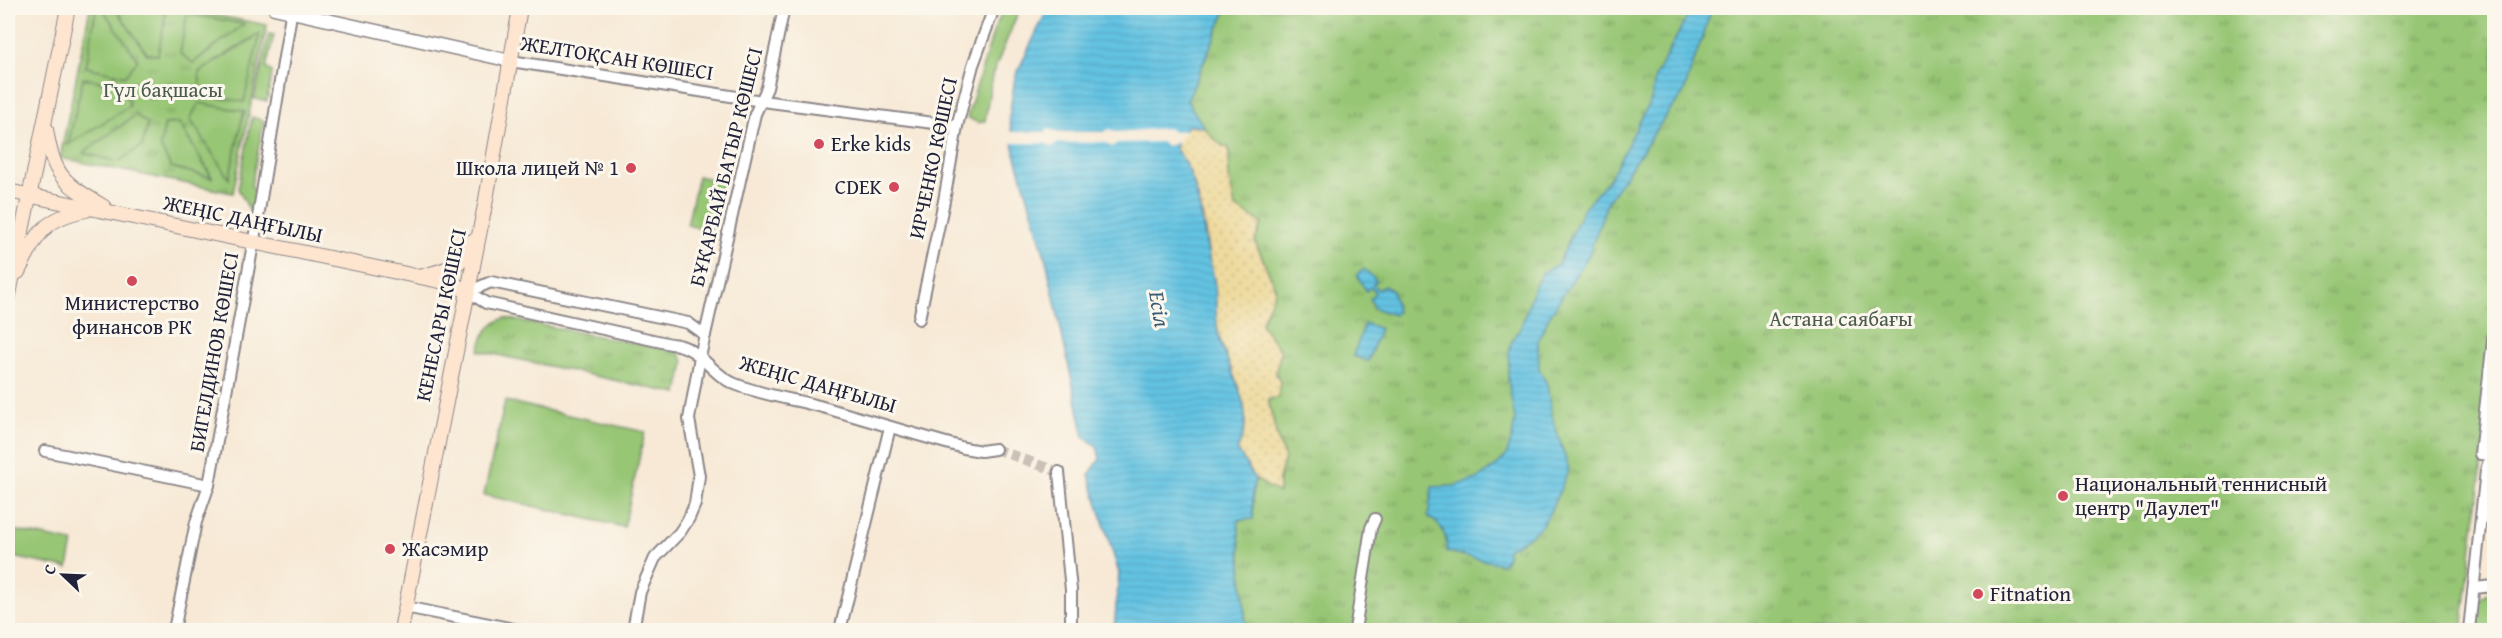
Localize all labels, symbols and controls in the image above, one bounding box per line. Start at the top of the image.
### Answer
street label: ЖЕЛТОҚСАН КӨШЕСІ [517,27,716,88]
street label: БҰҚАРБАЙ БАТЫР КӨШЕСІ [681,44,770,290]
park label: Гүл бақшасы [103,74,223,105]
street label: ИРЧЕНКО КӨШЕСІ [900,74,965,242]
place label: Erke kids [831,128,911,159]
marker: Erke kids [812,137,826,151]
place label: Школа лицей № 1 [456,152,619,183]
marker: Школа лицей № 1 [624,161,638,175]
place label: CDEK [835,171,883,202]
marker: CDEK [887,180,901,194]
street label: ЖЕҢІС ДАҢҒЫЛЫ [160,186,326,251]
street label: КЕНЕСАРЫ КӨШЕСІ [407,226,474,404]
street label: БИГЕЛДИНОВ КӨШЕСІ [181,249,246,454]
marker: Министерство финансов РК [125,274,139,288]
place label: Министерство финансов РК [65,287,199,342]
water label: Есіл [1141,287,1179,330]
park label: Астана саябағы [1769,303,1913,334]
street label: ЖЕҢІС ДАҢҒЫЛЫ [735,346,900,421]
place label: Национальный теннисный центр "Даулет" [2075,468,2327,523]
marker: Национальный теннисный центр "Даулет" [2056,489,2070,503]
place label: Жасэмир [401,533,489,564]
marker: Жасэмир [383,542,397,556]
north arrow [33,545,93,605]
text: С [36,560,62,578]
place label: Fitnation [1990,578,2071,609]
marker: Fitnation [1971,587,1985,601]

